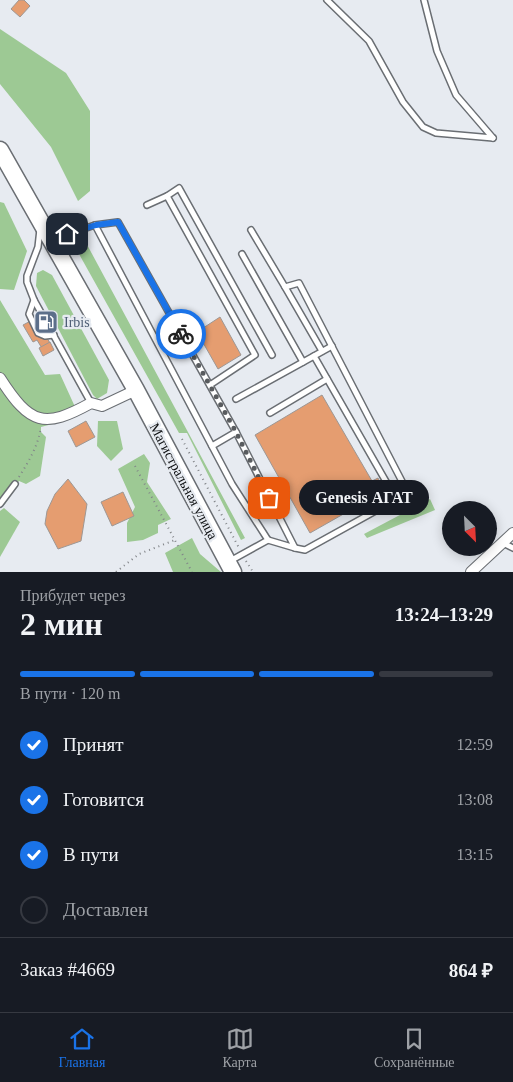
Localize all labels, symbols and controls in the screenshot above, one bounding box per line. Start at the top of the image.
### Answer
pin [46,213,88,255]
icon: home [53,220,81,248]
fuel station icon: Irbis [33,309,59,335]
courier [156,309,206,359]
place label: Irbis [64,315,90,330]
icon: bike [167,320,195,348]
street label: Магистральная улица [147,421,221,543]
pin [248,477,290,519]
callout: Genesis АГАТ [299,480,429,516]
icon: bag [255,484,283,512]
text: Genesis АГАТ [315,489,413,506]
north arrow [442,501,498,556]
map controls [442,501,497,556]
text: Прибудет через [20,587,126,604]
text: 13:24–13:29 [395,604,493,625]
text: 2 мин [20,606,103,642]
text: В пути · 120 m [20,685,121,702]
icon: check [20,731,48,759]
text: Принят [63,734,124,755]
text: 12:59 [457,736,493,753]
icon: check [20,786,48,814]
text: Готовится [63,789,144,810]
text: 13:08 [457,791,493,808]
icon: check [20,841,48,869]
text: В пути [63,844,119,865]
text: 13:15 [457,846,493,863]
text: Доставлен [63,899,148,920]
text: Заказ #4669 [20,959,115,980]
text: 864 ₽ [449,960,493,981]
tab: Главная [58,1025,105,1071]
tab: Карта [222,1025,257,1071]
tab: Сохранённые [374,1025,455,1071]

